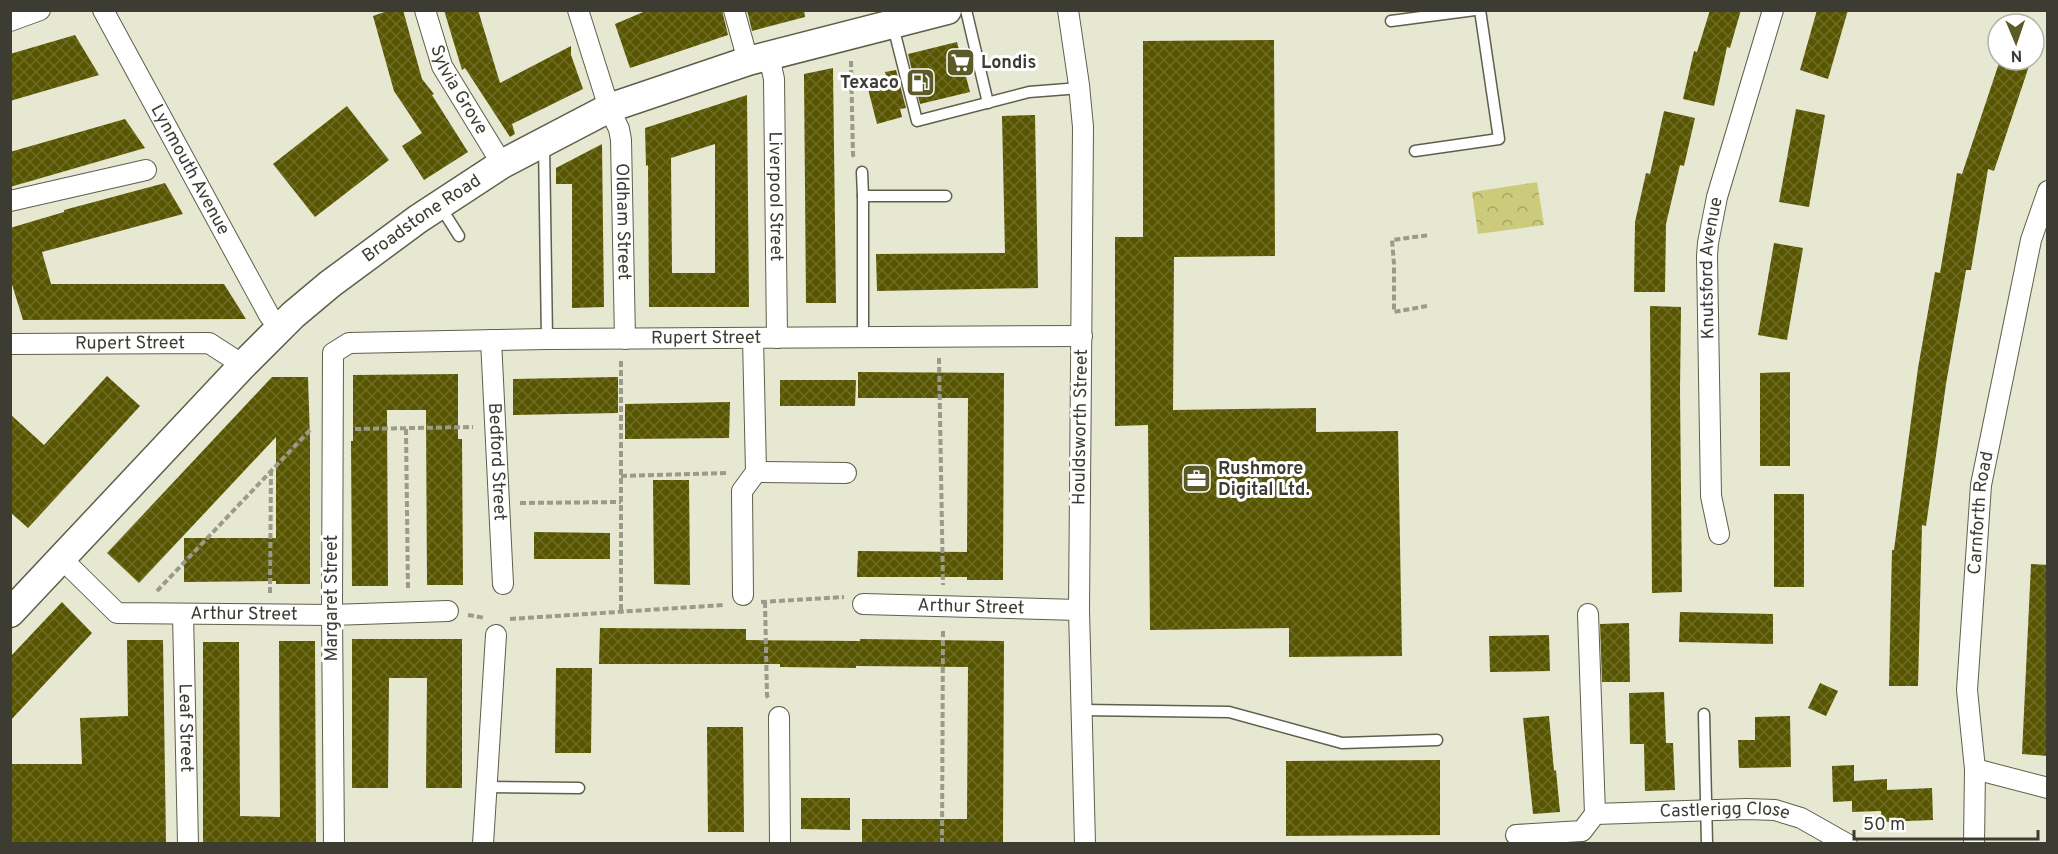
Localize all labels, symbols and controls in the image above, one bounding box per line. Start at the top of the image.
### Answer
north arrow [1986,12,2046,72]
street label: Sylvia Grove [425,42,493,139]
text: N [2010,45,2023,65]
supermarket icon: Londis [944,47,976,79]
place label: Londis [981,52,1036,75]
fuel station icon: Texaco [904,67,936,99]
place label: Texaco [840,72,899,95]
street label: Lynmouth Avenue [145,100,235,239]
street label: Liverpool Street [763,131,788,262]
street label: Oldham Street [610,163,635,280]
street label: Broadstone Road [358,169,485,268]
street label: Knutsford Avenue [1695,195,1728,340]
street label: Rupert Street [651,326,761,350]
street label: Rupert Street [75,332,185,355]
street label: Houldsworth Street [1068,349,1094,505]
street label: Bedford Street [483,402,511,521]
street label: Carnforth Road [1963,449,1999,575]
place label: Rushmore Digital Ltd. [1218,458,1310,502]
office icon: Rushmore Digital Ltd. [1181,463,1213,495]
street label: Margaret Street [321,535,344,661]
street label: Arthur Street [917,594,1025,620]
street label: Arthur Street [190,602,298,626]
street label: Leaf Street [173,683,198,773]
street label: Castlerigg Close [1659,797,1793,825]
scale bar [1854,803,2038,841]
text: 50 m [1863,814,1905,837]

